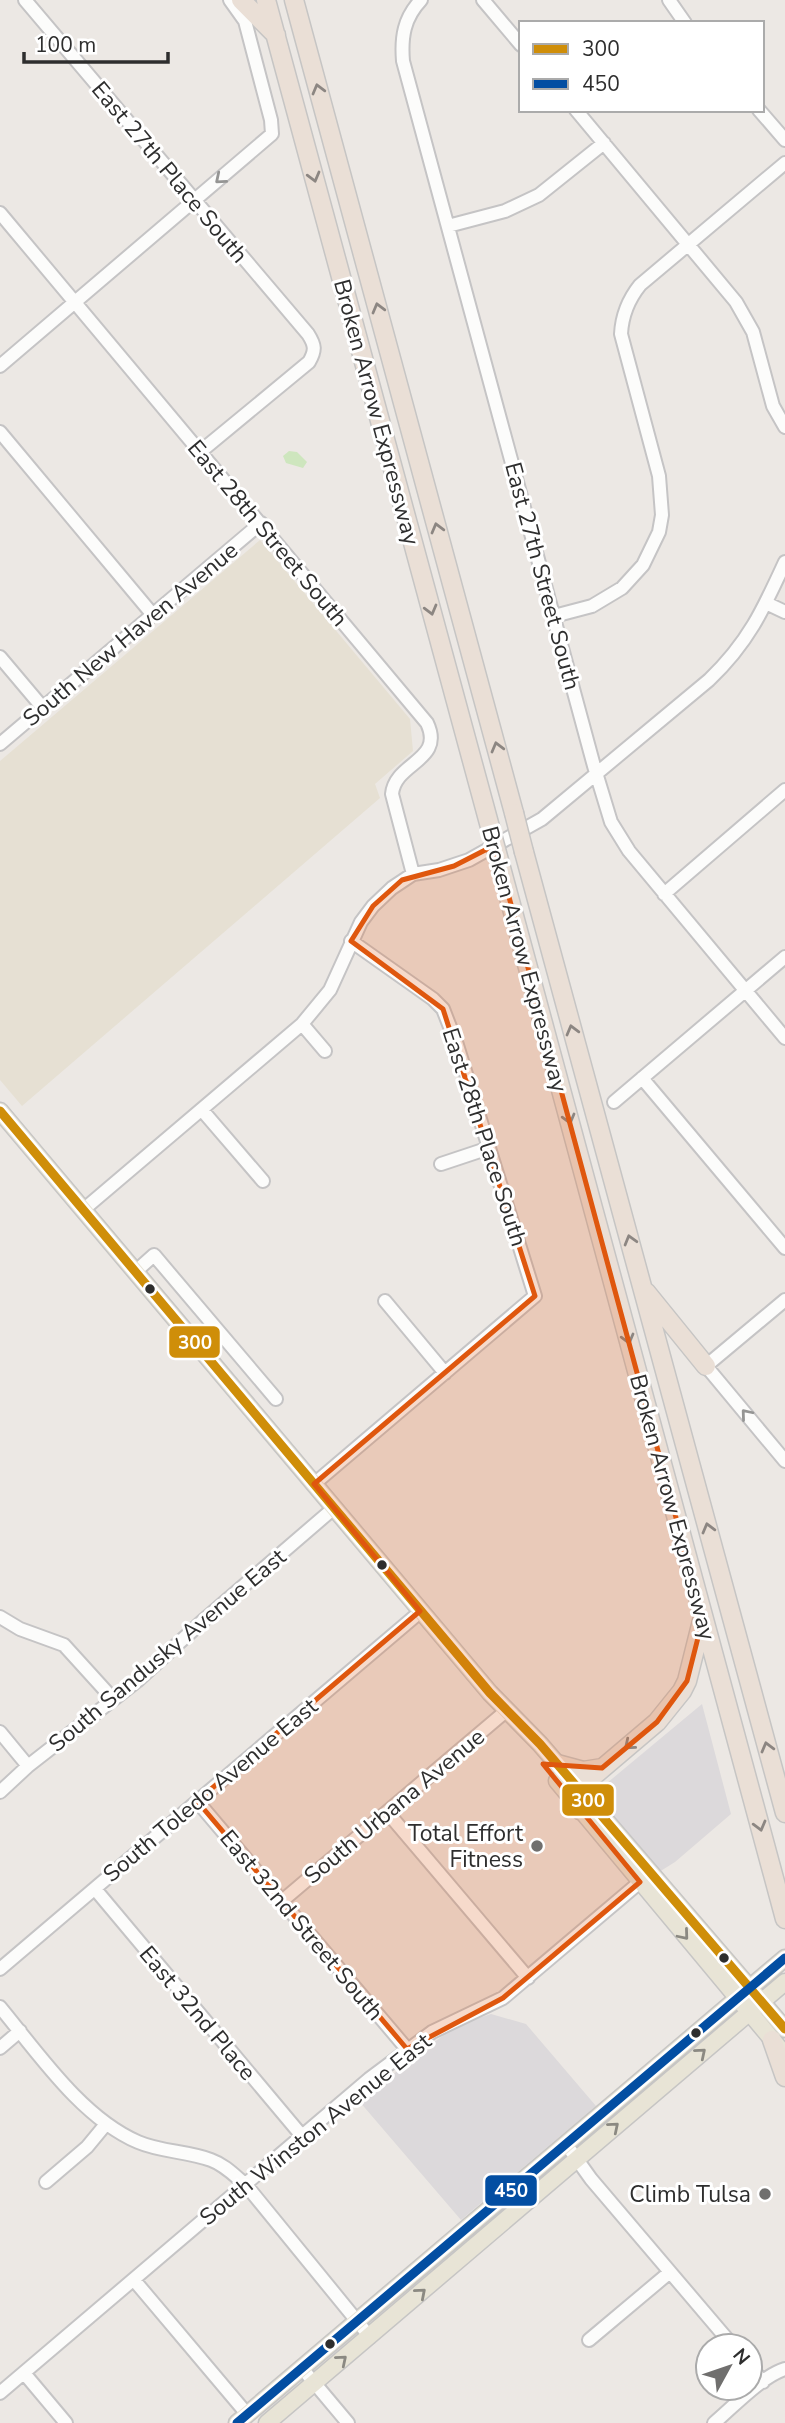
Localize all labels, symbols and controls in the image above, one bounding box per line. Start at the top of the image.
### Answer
scale bar [24,21,168,65]
legend [519,21,764,112]
text: 100 m [35,31,96,59]
text: 300 [582,35,620,63]
text: 450 [582,70,620,98]
street label: East 27th Place South [84,75,255,270]
one-way arrow [312,83,326,95]
one-way arrow [216,171,229,183]
one-way arrow [305,171,320,183]
street label: Broken Arrow Expressway [326,276,427,549]
one-way arrow [372,302,386,314]
street label: East 28th Street South [180,434,355,633]
street label: East 27th Street South [497,459,588,693]
one-way arrow [431,522,445,534]
street label: South New Haven Avenue [16,535,244,734]
one-way arrow [423,603,437,615]
one-way arrow [490,742,505,754]
street label: Broken Arrow Expressway [474,823,575,1096]
street label: East 28th Place South [435,1024,534,1250]
one-way arrow [566,1024,581,1036]
one-way arrow [560,1113,575,1125]
one-way arrow [623,1234,638,1246]
unlabelled marker [143,1282,157,1296]
line badge: 300 [168,1325,221,1359]
text: 300 [178,1330,212,1356]
one-way arrow [620,1332,634,1344]
street label: Broken Arrow Expressway [622,1371,723,1644]
one-way arrow [741,1409,754,1421]
one-way arrow [702,1522,716,1534]
street label: South Sandusky Avenue East [42,1541,293,1759]
unlabelled marker [375,1558,389,1572]
street label: South Toledo Avenue East [96,1691,325,1889]
street label: South Urbana Avenue [297,1722,491,1891]
one-way arrow [625,1737,638,1749]
one-way arrow [761,1742,775,1754]
line badge: 300 [561,1783,615,1817]
text: 300 [571,1788,605,1814]
place label: Total Effort Fitness [408,1818,524,1875]
one-way arrow [751,1820,766,1832]
street label: East 32nd Street South [213,1823,391,2027]
marker: Total Effort Fitness [529,1838,545,1854]
one-way arrow [676,1927,688,1940]
street label: East 32nd Place [132,1940,263,2087]
unlabelled marker [717,1951,731,1965]
street label: South Winston Avenue East [193,2026,438,2233]
unlabelled marker [689,2026,703,2040]
one-way arrow [693,2049,706,2061]
one-way arrow [606,2123,619,2135]
line badge: 450 [484,2174,538,2207]
text: 450 [494,2178,528,2204]
place label: Climb Tulsa [629,2179,751,2210]
marker: Climb Tulsa [757,2186,773,2202]
one-way arrow [413,2289,426,2301]
north arrow [694,2332,764,2402]
unlabelled marker [323,2337,337,2351]
text: N [727,2343,756,2371]
one-way arrow [335,2356,347,2369]

